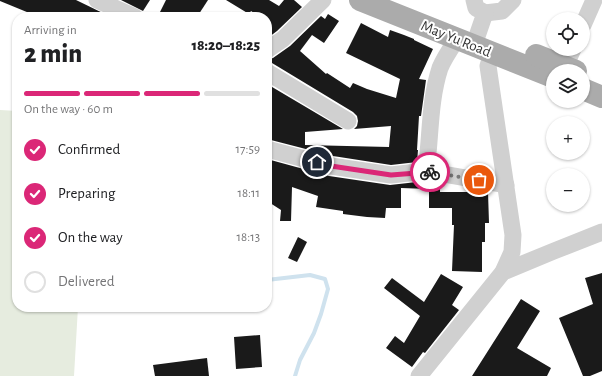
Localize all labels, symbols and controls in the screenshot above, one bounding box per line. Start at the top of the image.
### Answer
map controls [546,12,590,212]
button: locate [546,12,590,56]
street label: May Yu Road [419,18,493,60]
text: Arriving in [24,24,77,37]
text: 18:20–18:25 [192,38,260,53]
text: 2 min [24,41,82,67]
button: layers [546,64,590,108]
text: On the way · 60 m [24,103,113,116]
button: + [546,116,590,160]
icon: check [24,139,46,161]
text: Confirmed [58,142,120,157]
text: 17:59 [236,143,260,156]
pin [300,145,334,179]
icon: home [306,151,328,173]
courier [410,152,450,192]
icon: bike [419,161,441,183]
pin [462,163,496,197]
button: − [546,168,590,212]
icon: bag [468,169,490,191]
icon: check [24,183,46,205]
text: Preparing [58,186,115,201]
text: 18:11 [237,187,260,200]
icon: check [24,227,46,249]
text: On the way [58,230,123,245]
text: 18:13 [237,231,260,244]
text: Delivered [58,274,115,289]

